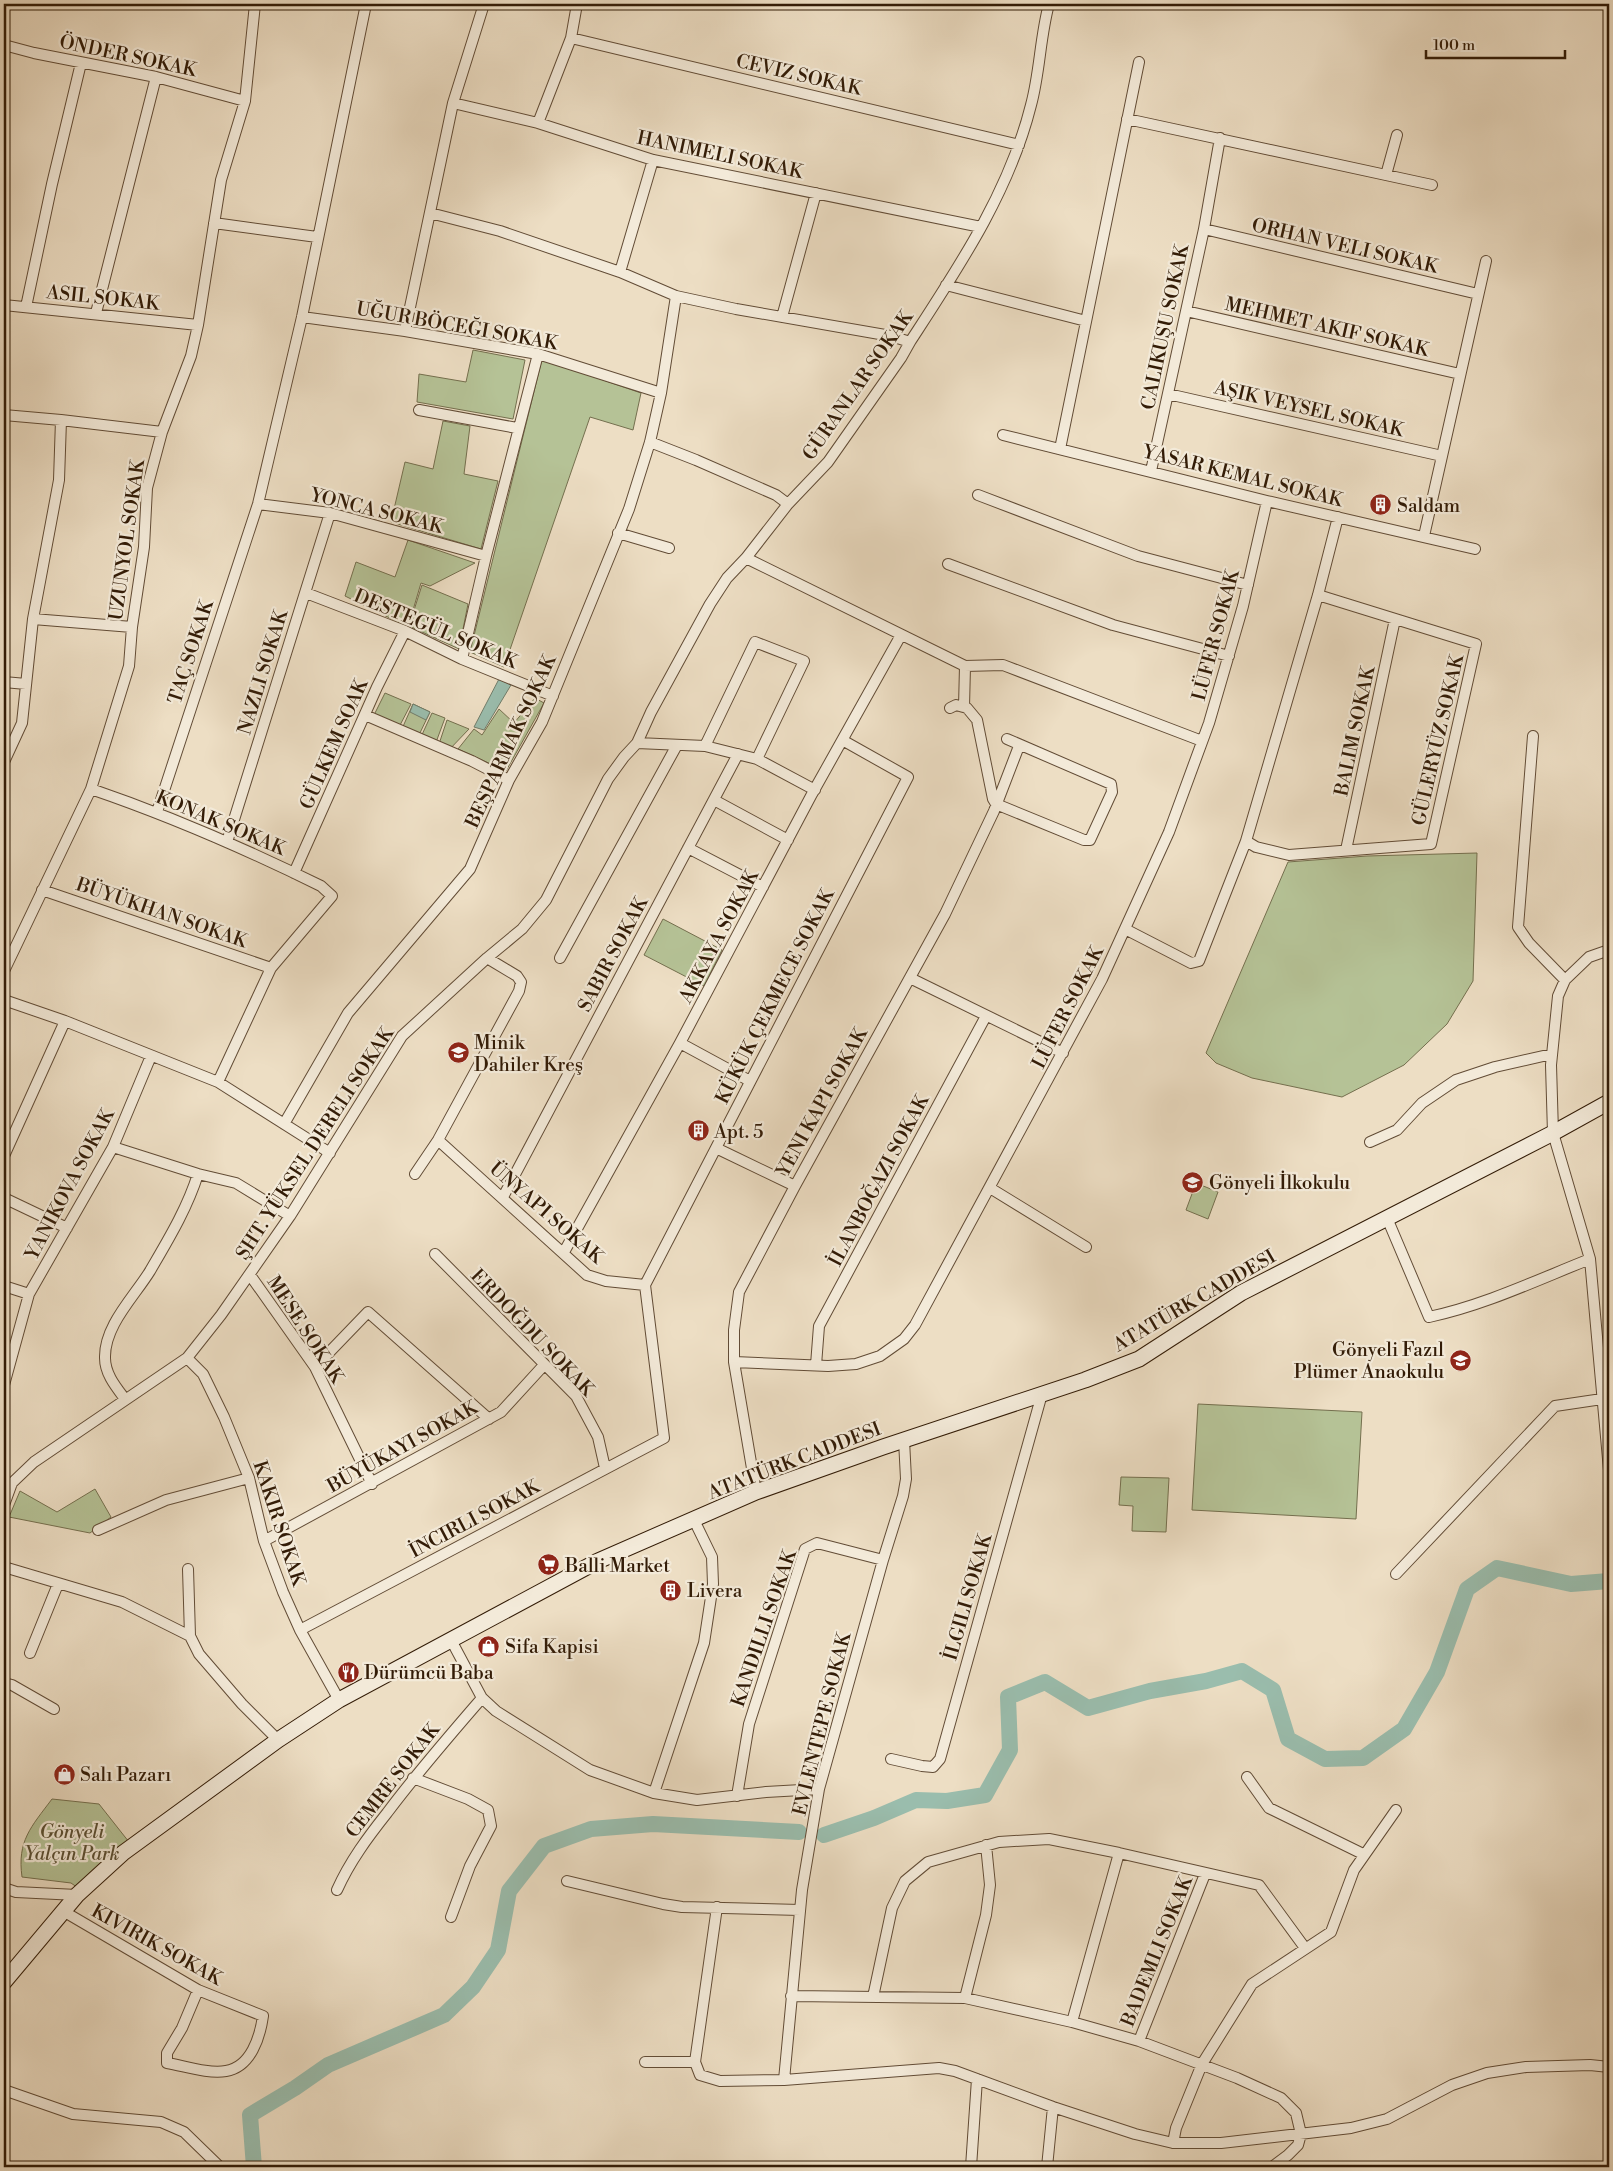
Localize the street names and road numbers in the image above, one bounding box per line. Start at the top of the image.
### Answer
street label: ÖNDER SOKAK [57,29,200,82]
street label: CEVIZ SOKAK [734,49,865,101]
street label: HANIMELI SOKAK [635,126,806,185]
street label: ORHAN VELI SOKAK [1249,213,1441,279]
street label: CALIKUŞU SOKAK [1136,241,1194,412]
street label: ASIL SOKAK [44,280,162,316]
street label: MEHMET AKIF SOKAK [1223,292,1432,362]
street label: UĞUR BÖCEĞI SOKAK [354,295,561,356]
street label: GÜRANLAR SOKAK [796,305,919,465]
street label: AŞIK VEYSEL SOKAK [1211,375,1407,443]
street label: YASAR KEMAL SOKAK [1139,439,1346,513]
street label: UZUNYOL SOKAK [104,457,150,622]
street label: YONCA SOKAK [307,483,447,539]
street label: LÜFER SOKAK [1186,566,1245,703]
street label: DESTEGÜL SOKAK [350,583,523,675]
street label: TAÇ SOKAK [163,596,219,707]
street label: NAZLI SOKAK [233,606,294,737]
street label: BEŞPARMAK SOKAK [460,650,562,833]
street label: GÜLERYÜZ SOKAK [1406,651,1470,828]
street label: BALIM SOKAK [1329,663,1381,799]
street label: GÜLKEM SOAK [294,674,374,813]
street label: KONAK SOKAK [152,785,290,861]
street label: AKKAYA SOKAK [673,865,765,1008]
street label: BÜYÜKHAN SOKAK [72,871,252,954]
street label: KÜKÜK ÇEKMECE SOKAK [709,884,840,1108]
street label: SABIR SOKAK [572,892,654,1016]
street label: LÜFER SOKAK [1026,941,1110,1073]
street label: ŞHT. YÜKSEL DERELI SOKAK [230,1021,400,1264]
street label: YENI KAPI SOKAK [770,1023,873,1182]
street label: İLANBOĞAZI SOKAK [823,1089,935,1270]
street label: YANIKOVA SOKAK [19,1104,120,1265]
street label: ÜNYAPI SOKAK [484,1156,610,1270]
street label: ATATÜRK CADDESI [1108,1244,1280,1358]
street label: ERDOĞDU SOKAK [465,1263,601,1402]
street label: MESE SOKAK [261,1271,350,1389]
street label: BÜYÜKAYI SOKAK [322,1394,483,1499]
street label: ATATÜRK CADDESI [703,1416,884,1505]
street label: KAKIR SOKAK [248,1458,311,1590]
street label: İNCIRLI SOKAK [405,1473,545,1563]
street label: İLGILI SOKAK [938,1530,998,1663]
street label: KANDILLI SOKAK [726,1546,802,1710]
street label: EVLENTEPE SOKAK [788,1629,857,1818]
street label: CEMRE SOKAK [341,1718,446,1843]
street label: BADEMLI SOKAK [1115,1872,1198,2031]
street label: KIVIRIK SOKAK [87,1899,227,1991]

